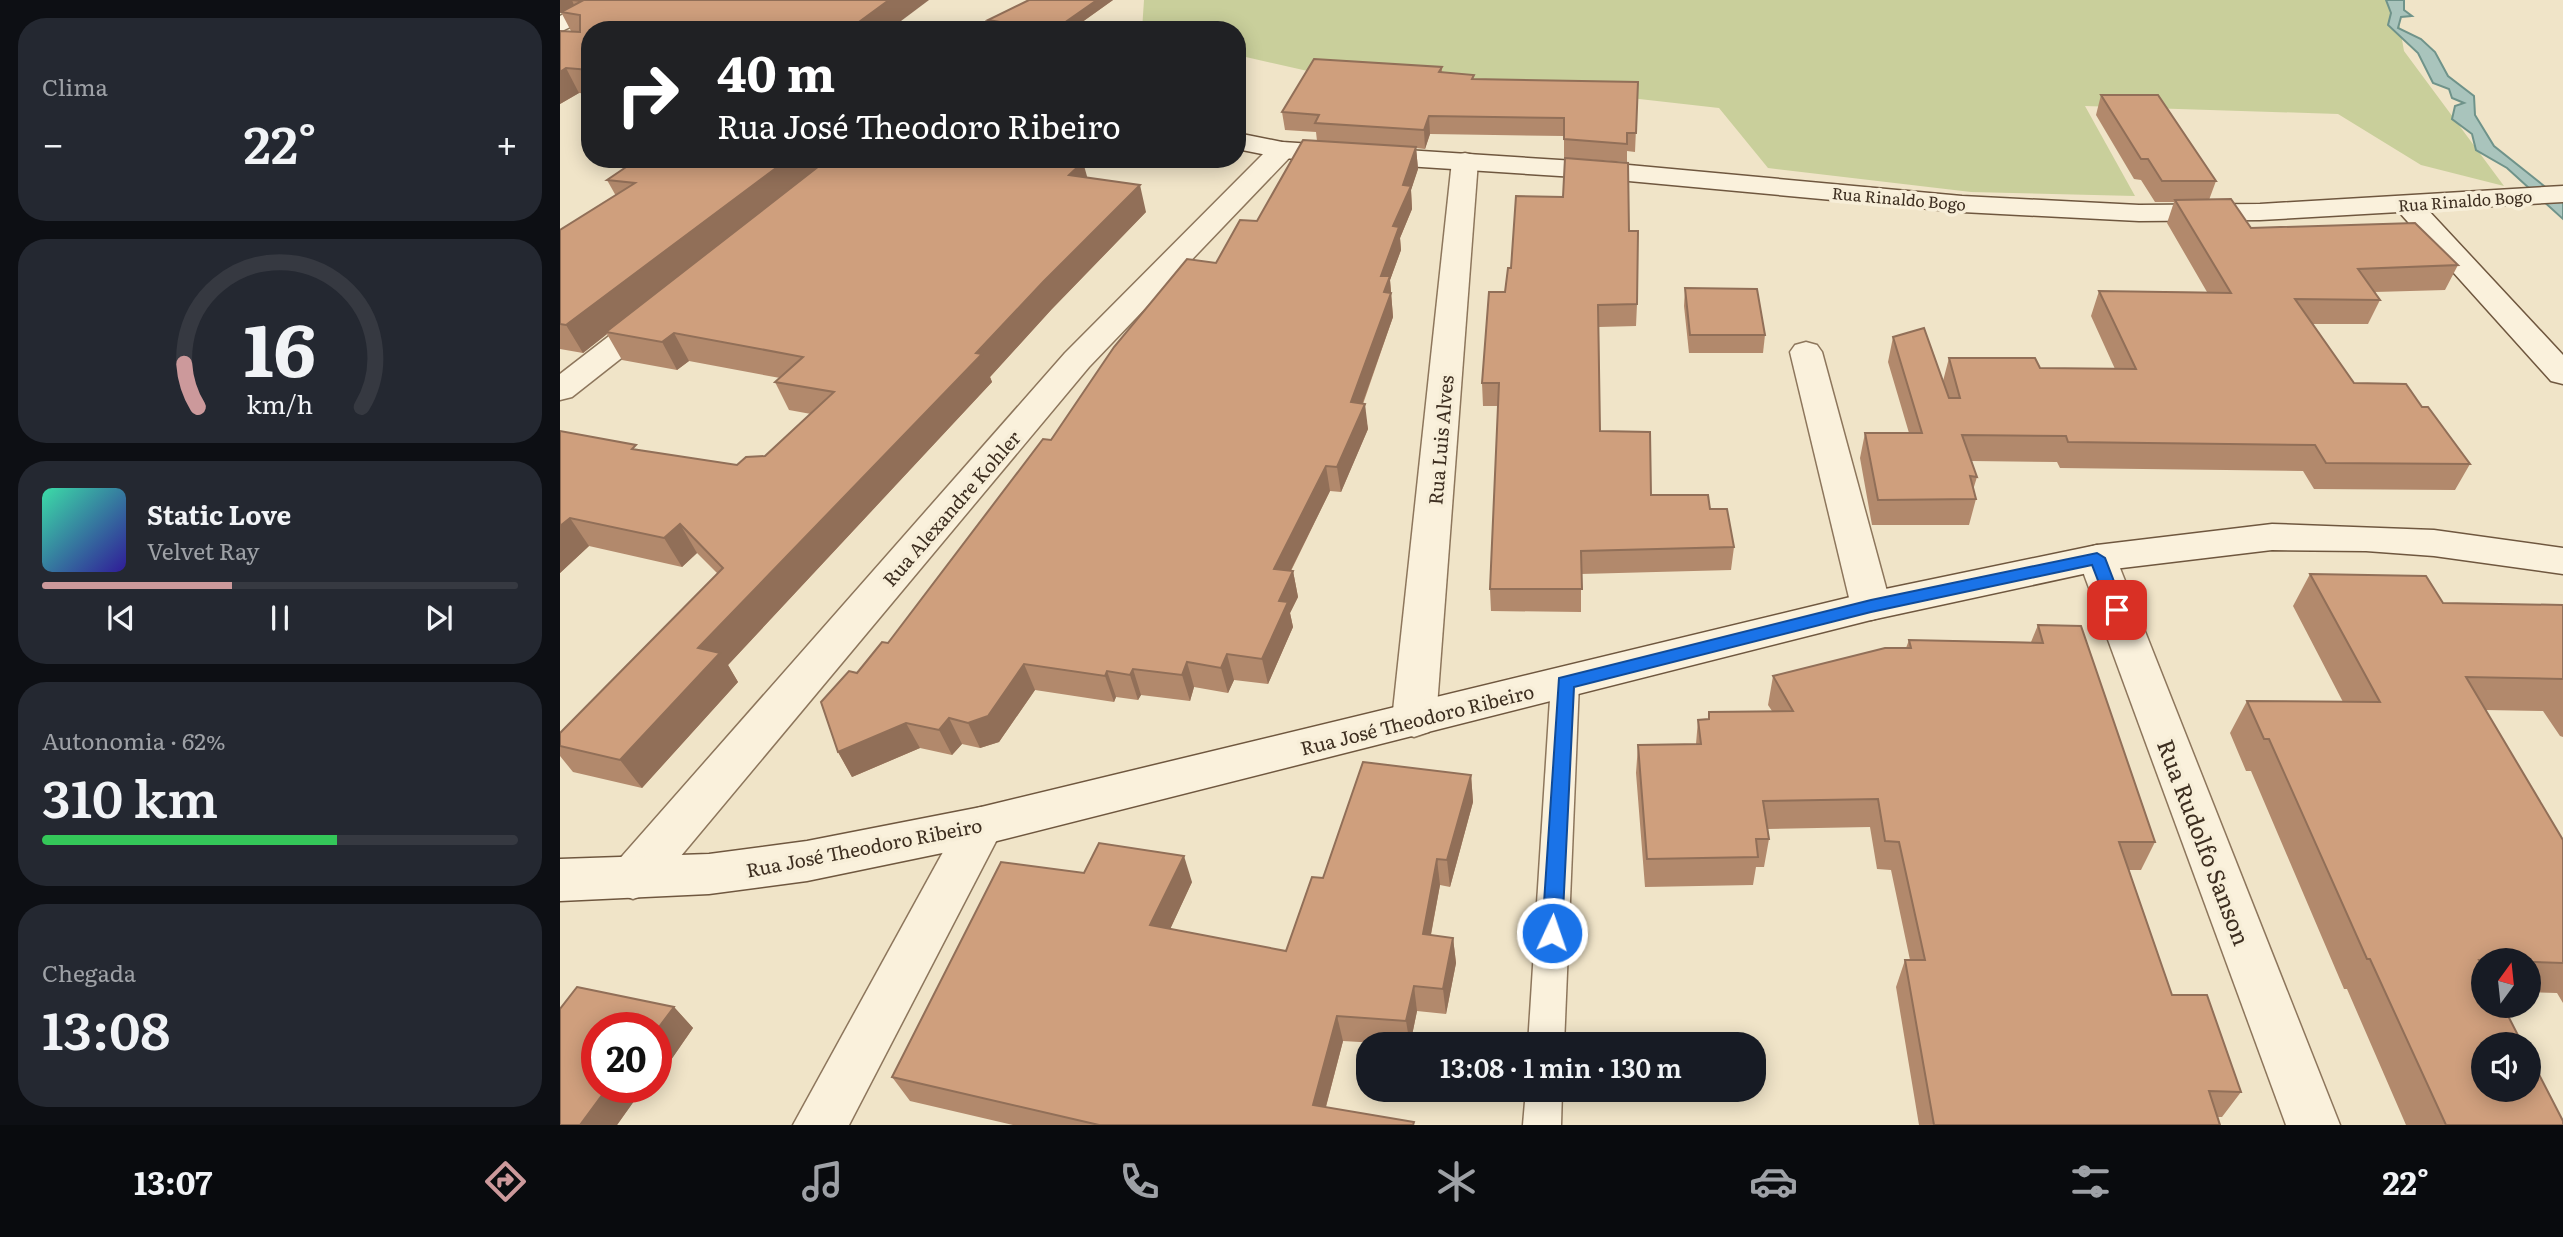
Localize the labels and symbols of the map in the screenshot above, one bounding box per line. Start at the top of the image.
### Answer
street label: Rua Rinaldo Bogo [1831,180,1967,216]
street label: Rua Rinaldo Bogo [2397,183,2533,217]
street label: Rua Luis Alves [1420,374,1460,506]
street label: Rua Alexandre Kohler [875,424,1027,592]
pin [2087,580,2147,640]
street label: Rua José Theodoro Ribeiro [1297,676,1537,762]
street label: Rua Rudolfo Sanson [2150,734,2260,950]
street label: Rua José Theodoro Ribeiro [744,810,984,884]
position arrow [1515,896,1589,970]
north arrow [2471,948,2541,1018]
speed limit sign: 20 [581,1012,672,1103]

